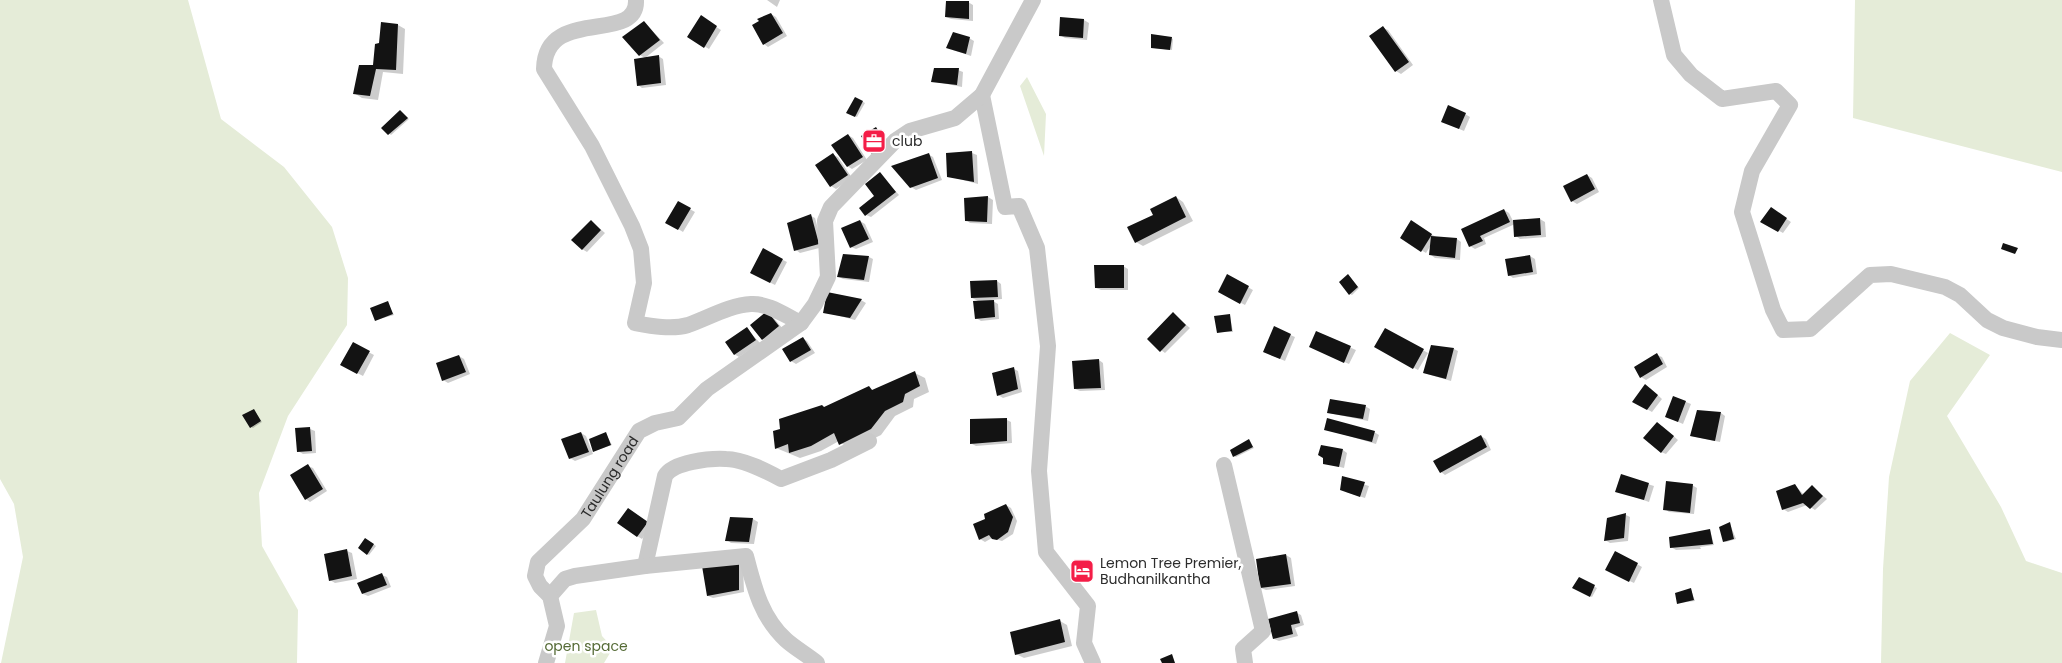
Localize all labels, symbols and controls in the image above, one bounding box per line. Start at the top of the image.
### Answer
office icon: club [861,128,887,154]
place label: club [892,131,922,151]
street label: Taulung road [576,432,643,522]
place label: Lemon Tree Premier, Budhanilkantha [1100,553,1241,589]
hotel icon: Lemon Tree Premier, Budhanilkantha [1069,558,1095,584]
park label: open space [544,636,628,656]

